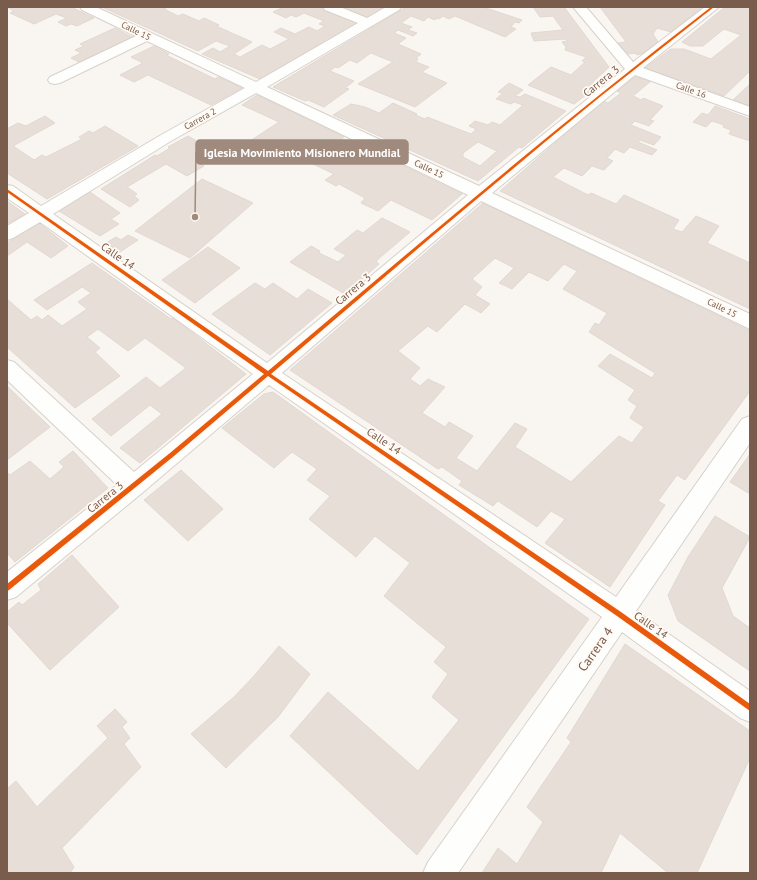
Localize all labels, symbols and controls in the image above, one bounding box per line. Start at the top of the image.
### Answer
street label: Calle 15 [120,19,153,42]
street label: Carrera 3 [580,62,622,100]
street label: Calle 16 [674,79,708,100]
street label: Carrera 2 [182,105,218,132]
callout: Iglesia Movimiento Misionero Mundial [196,140,408,164]
text: Iglesia Movimiento Misionero Mundial [204,145,401,160]
street label: Calle 15 [413,157,446,180]
street label: Calle 14 [98,239,138,273]
street label: Carrera 3 [332,270,374,308]
street label: Calle 15 [706,296,739,319]
street label: Calle 14 [364,424,404,458]
street label: Carrera 3 [84,478,126,516]
street label: Calle 14 [631,608,671,642]
street label: Carrera 4 [574,624,617,675]

